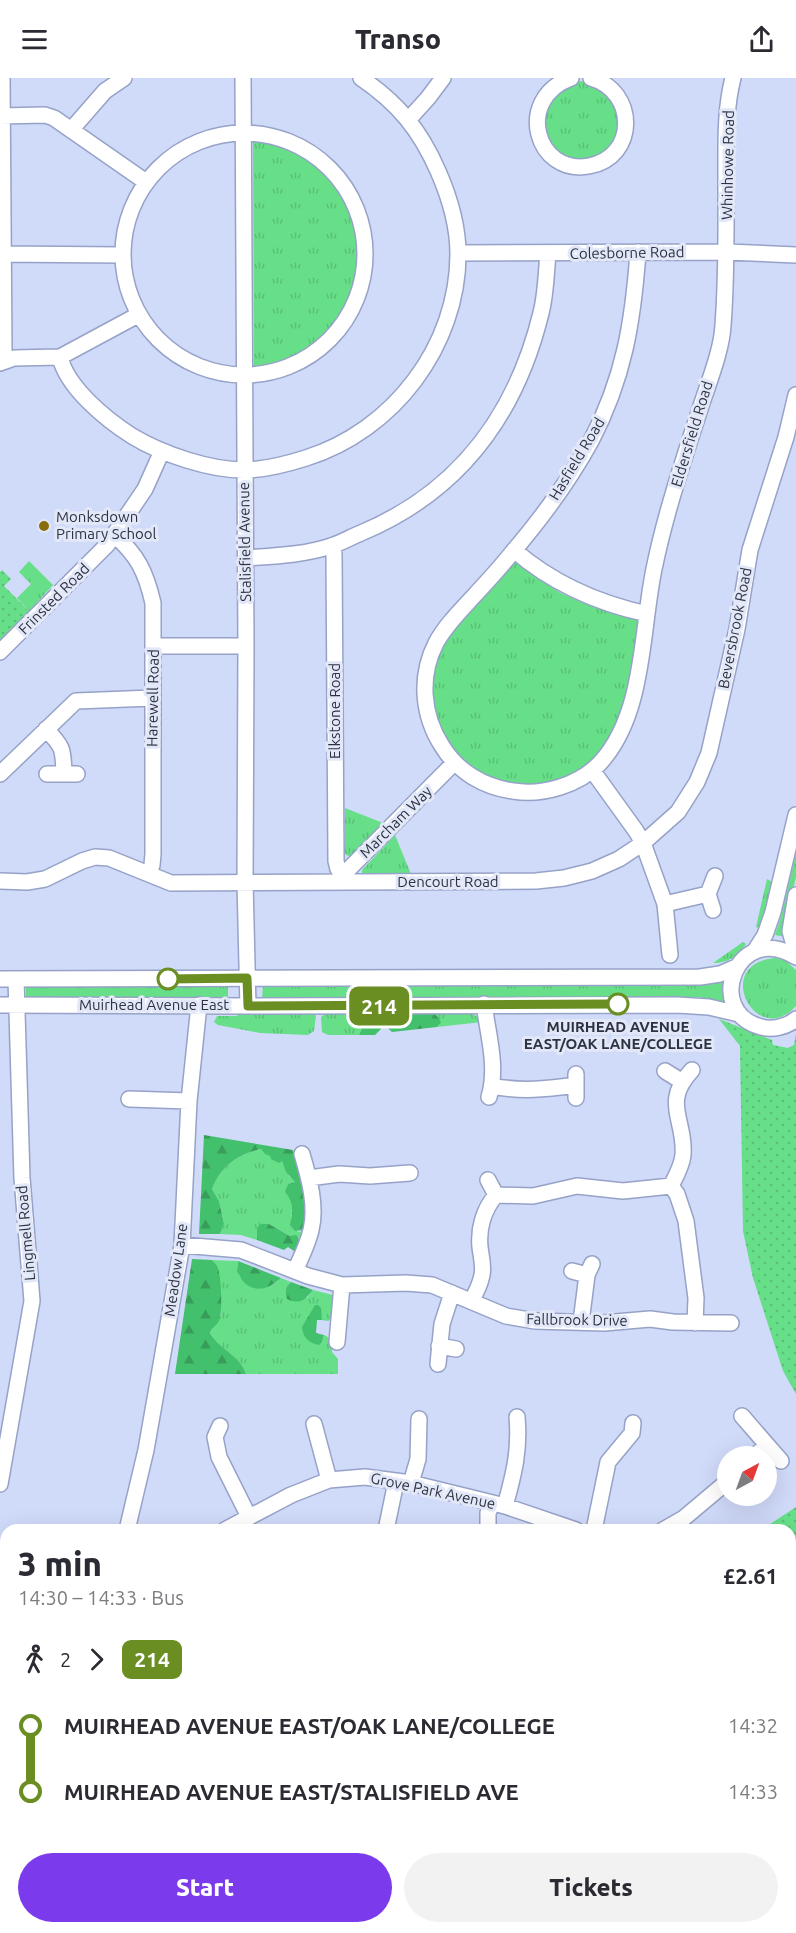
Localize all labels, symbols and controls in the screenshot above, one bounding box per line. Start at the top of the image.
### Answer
icon: menu [18,23,51,56]
icon: share [745,23,778,56]
text: Transo [355,24,441,54]
street label: Whinhowe Road [718,110,737,220]
street label: Colesborne Road [569,243,685,262]
street label: Eldersfield Road [667,379,716,489]
street label: Hasfield Road [545,414,608,503]
street label: Stalisfield Avenue [235,482,254,602]
place label: Monksdown Primary School [56,508,157,542]
marker: Monksdown Primary School [37,519,51,533]
street label: Frinsted Road [15,560,93,638]
street label: Beversbrook Road [714,566,755,690]
street label: Harewell Road [143,649,162,747]
street label: Elkstone Road [326,663,343,759]
street label: Marcham Way [356,782,435,861]
street label: Dencourt Road [397,873,499,890]
unlabelled marker [157,968,179,990]
line badge: 214 [344,986,413,1026]
marker: MUIRHEAD AVENUE EAST/OAK LANE/COLLEGE [607,993,629,1015]
text: 214 [361,994,397,1018]
street label: Muirhead Avenue East [79,996,229,1013]
place label: MUIRHEAD AVENUE EAST/OAK LANE/COLLEGE [524,1018,712,1052]
street label: Lingmell Road [13,1185,38,1281]
street label: Meadow Lane [161,1222,190,1318]
street label: Fallbrook Drive [526,1310,628,1329]
north arrow [717,1446,777,1506]
map controls [717,1446,777,1506]
street label: Grove Park Avenue [369,1469,497,1512]
text: 3 min [18,1545,102,1582]
text: £2.61 [723,1563,778,1588]
text: 14:30 – 14:33 · Bus [18,1586,184,1609]
icon: walk [18,1643,51,1676]
icon: forward [80,1643,113,1676]
text: 214 [134,1647,170,1671]
text: 2 [60,1648,71,1671]
text: MUIRHEAD AVENUE EAST/OAK LANE/COLLEGE [64,1713,555,1738]
text: 14:32 [728,1714,778,1737]
text: MUIRHEAD AVENUE EAST/STALISFIELD AVE [64,1779,519,1804]
text: 14:33 [728,1780,778,1803]
button: Start [18,1853,392,1922]
button: Tickets [404,1853,778,1922]

